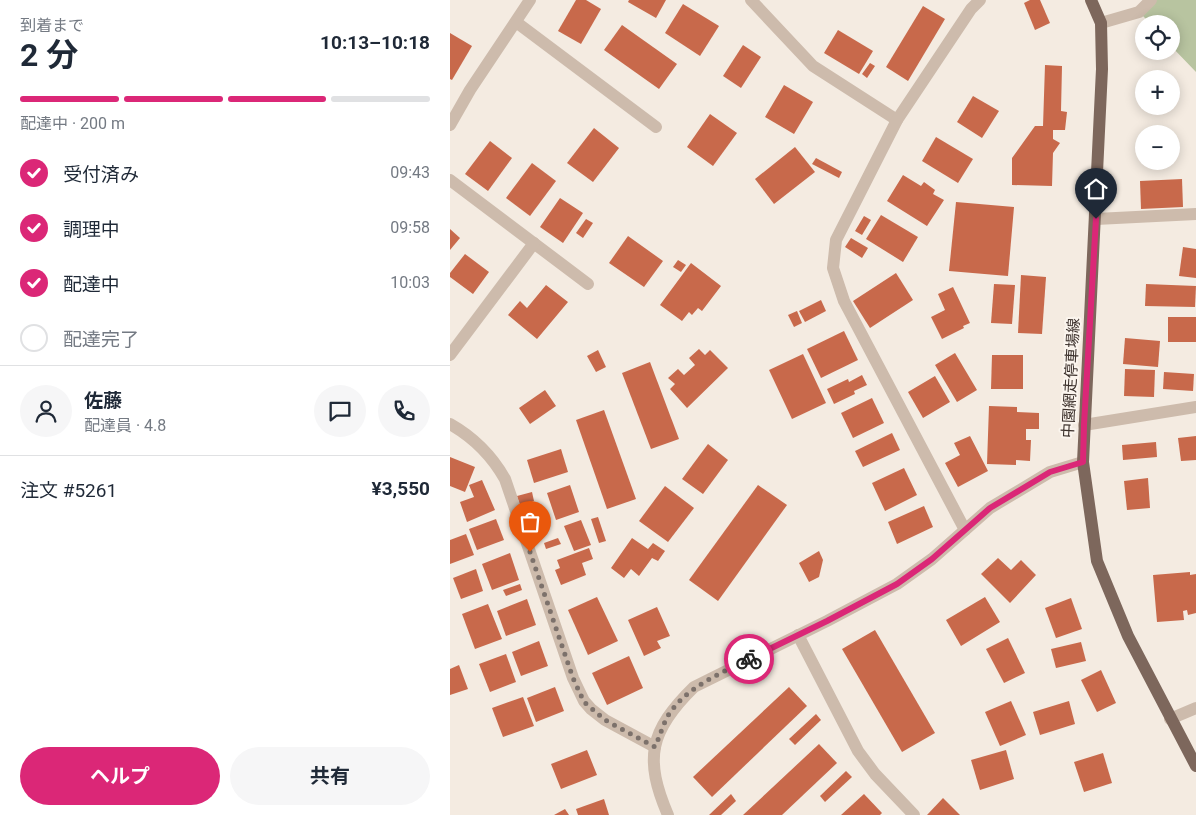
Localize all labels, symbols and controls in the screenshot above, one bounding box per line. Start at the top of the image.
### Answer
map controls [1135,15,1180,170]
button: locate [1135,15,1180,60]
text: 到着まで [20,16,84,35]
text: 10:13–10:18 [320,31,430,54]
text: 2 分 [20,36,78,74]
button: + [1135,70,1180,115]
text: 配達中 · 200 m [20,114,125,133]
button: − [1135,125,1180,170]
icon: check [20,159,48,187]
text: 受付済み [63,163,139,186]
text: 09:43 [390,163,430,182]
pin [1075,168,1117,219]
icon: home [1082,175,1110,203]
icon: check [20,214,48,242]
text: 調理中 [63,218,120,241]
text: 09:58 [390,218,430,237]
icon: check [20,269,48,297]
text: 配達中 [63,273,120,296]
text: 10:03 [390,273,430,292]
street label: 中園網走停車場線 [1059,318,1083,438]
text: 配達完了 [63,328,139,351]
button: person [20,385,72,437]
button: chat [314,385,366,437]
button: phone [378,385,430,437]
text: 佐藤 [84,389,122,412]
text: 配達員 · 4.8 [84,416,166,435]
text: ¥3,550 [372,477,430,500]
text: 注文 #5261 [20,479,117,502]
pin [509,501,551,552]
icon: bag [516,508,544,536]
courier [724,634,774,684]
icon: bike [735,645,763,673]
button: ヘルプ [20,747,220,805]
button: 共有 [230,747,430,805]

